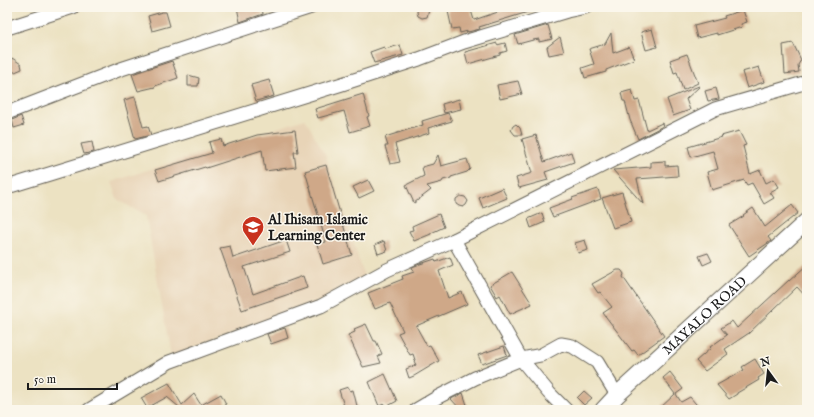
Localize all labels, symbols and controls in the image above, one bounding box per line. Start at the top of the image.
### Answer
place label: Al Ihisam Islamic Learning Center [267,211,368,245]
school or university icon: Al Ihisam Islamic Learning Center [240,214,266,247]
street label: MAYALO ROAD [659,273,751,359]
north arrow [748,351,788,391]
text: N [758,354,773,371]
scale bar [28,365,117,391]
text: 50 m [34,372,56,387]

